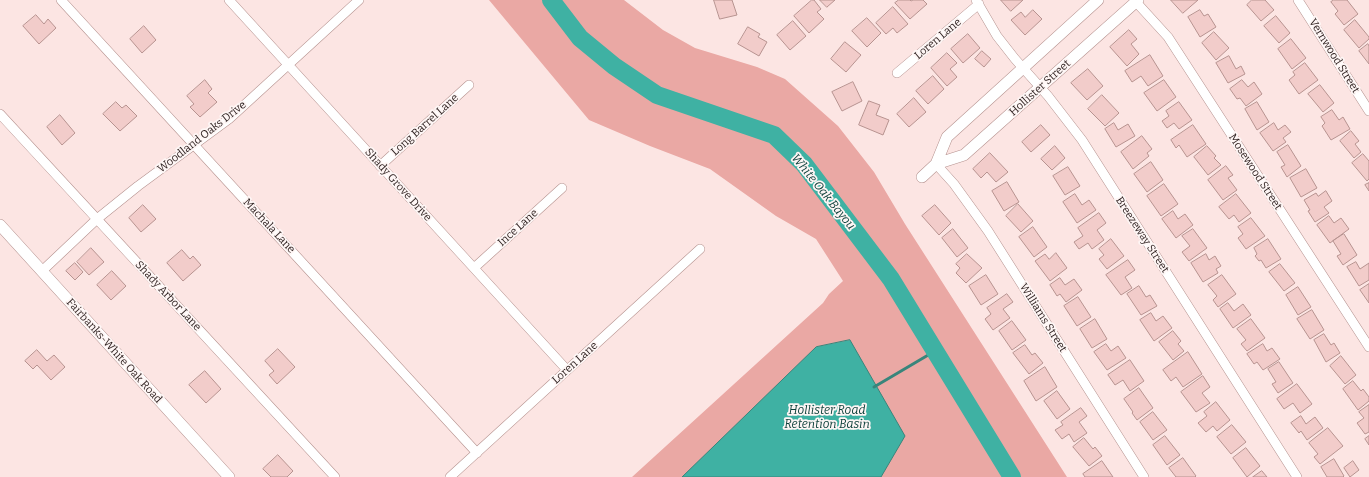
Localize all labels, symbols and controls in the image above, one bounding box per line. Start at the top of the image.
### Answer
street label: Loren Lane [912,16,964,62]
street label: Vernwood Street [1306,16,1362,96]
street label: Hollister Street [1007,57,1073,119]
street label: Long Barrel Lane [389,91,461,159]
street label: Woodland Oaks Drive [155,98,249,176]
street label: Mosewood Street [1225,131,1285,213]
street label: Shady Grove Drive [362,146,434,224]
water label: White Oak Bayou [788,151,858,233]
street label: Breezeway Street [1113,195,1171,275]
street label: Machala Lane [240,196,298,256]
street label: Ince Lane [495,207,541,249]
street label: Shady Arbor Lane [132,258,204,334]
street label: Williams Street [1017,281,1069,355]
street label: Fairbanks-White Oak Road [63,296,165,406]
street label: Loren Lane [549,339,601,387]
water label: Hollister Road Retention Basin [784,404,870,432]

